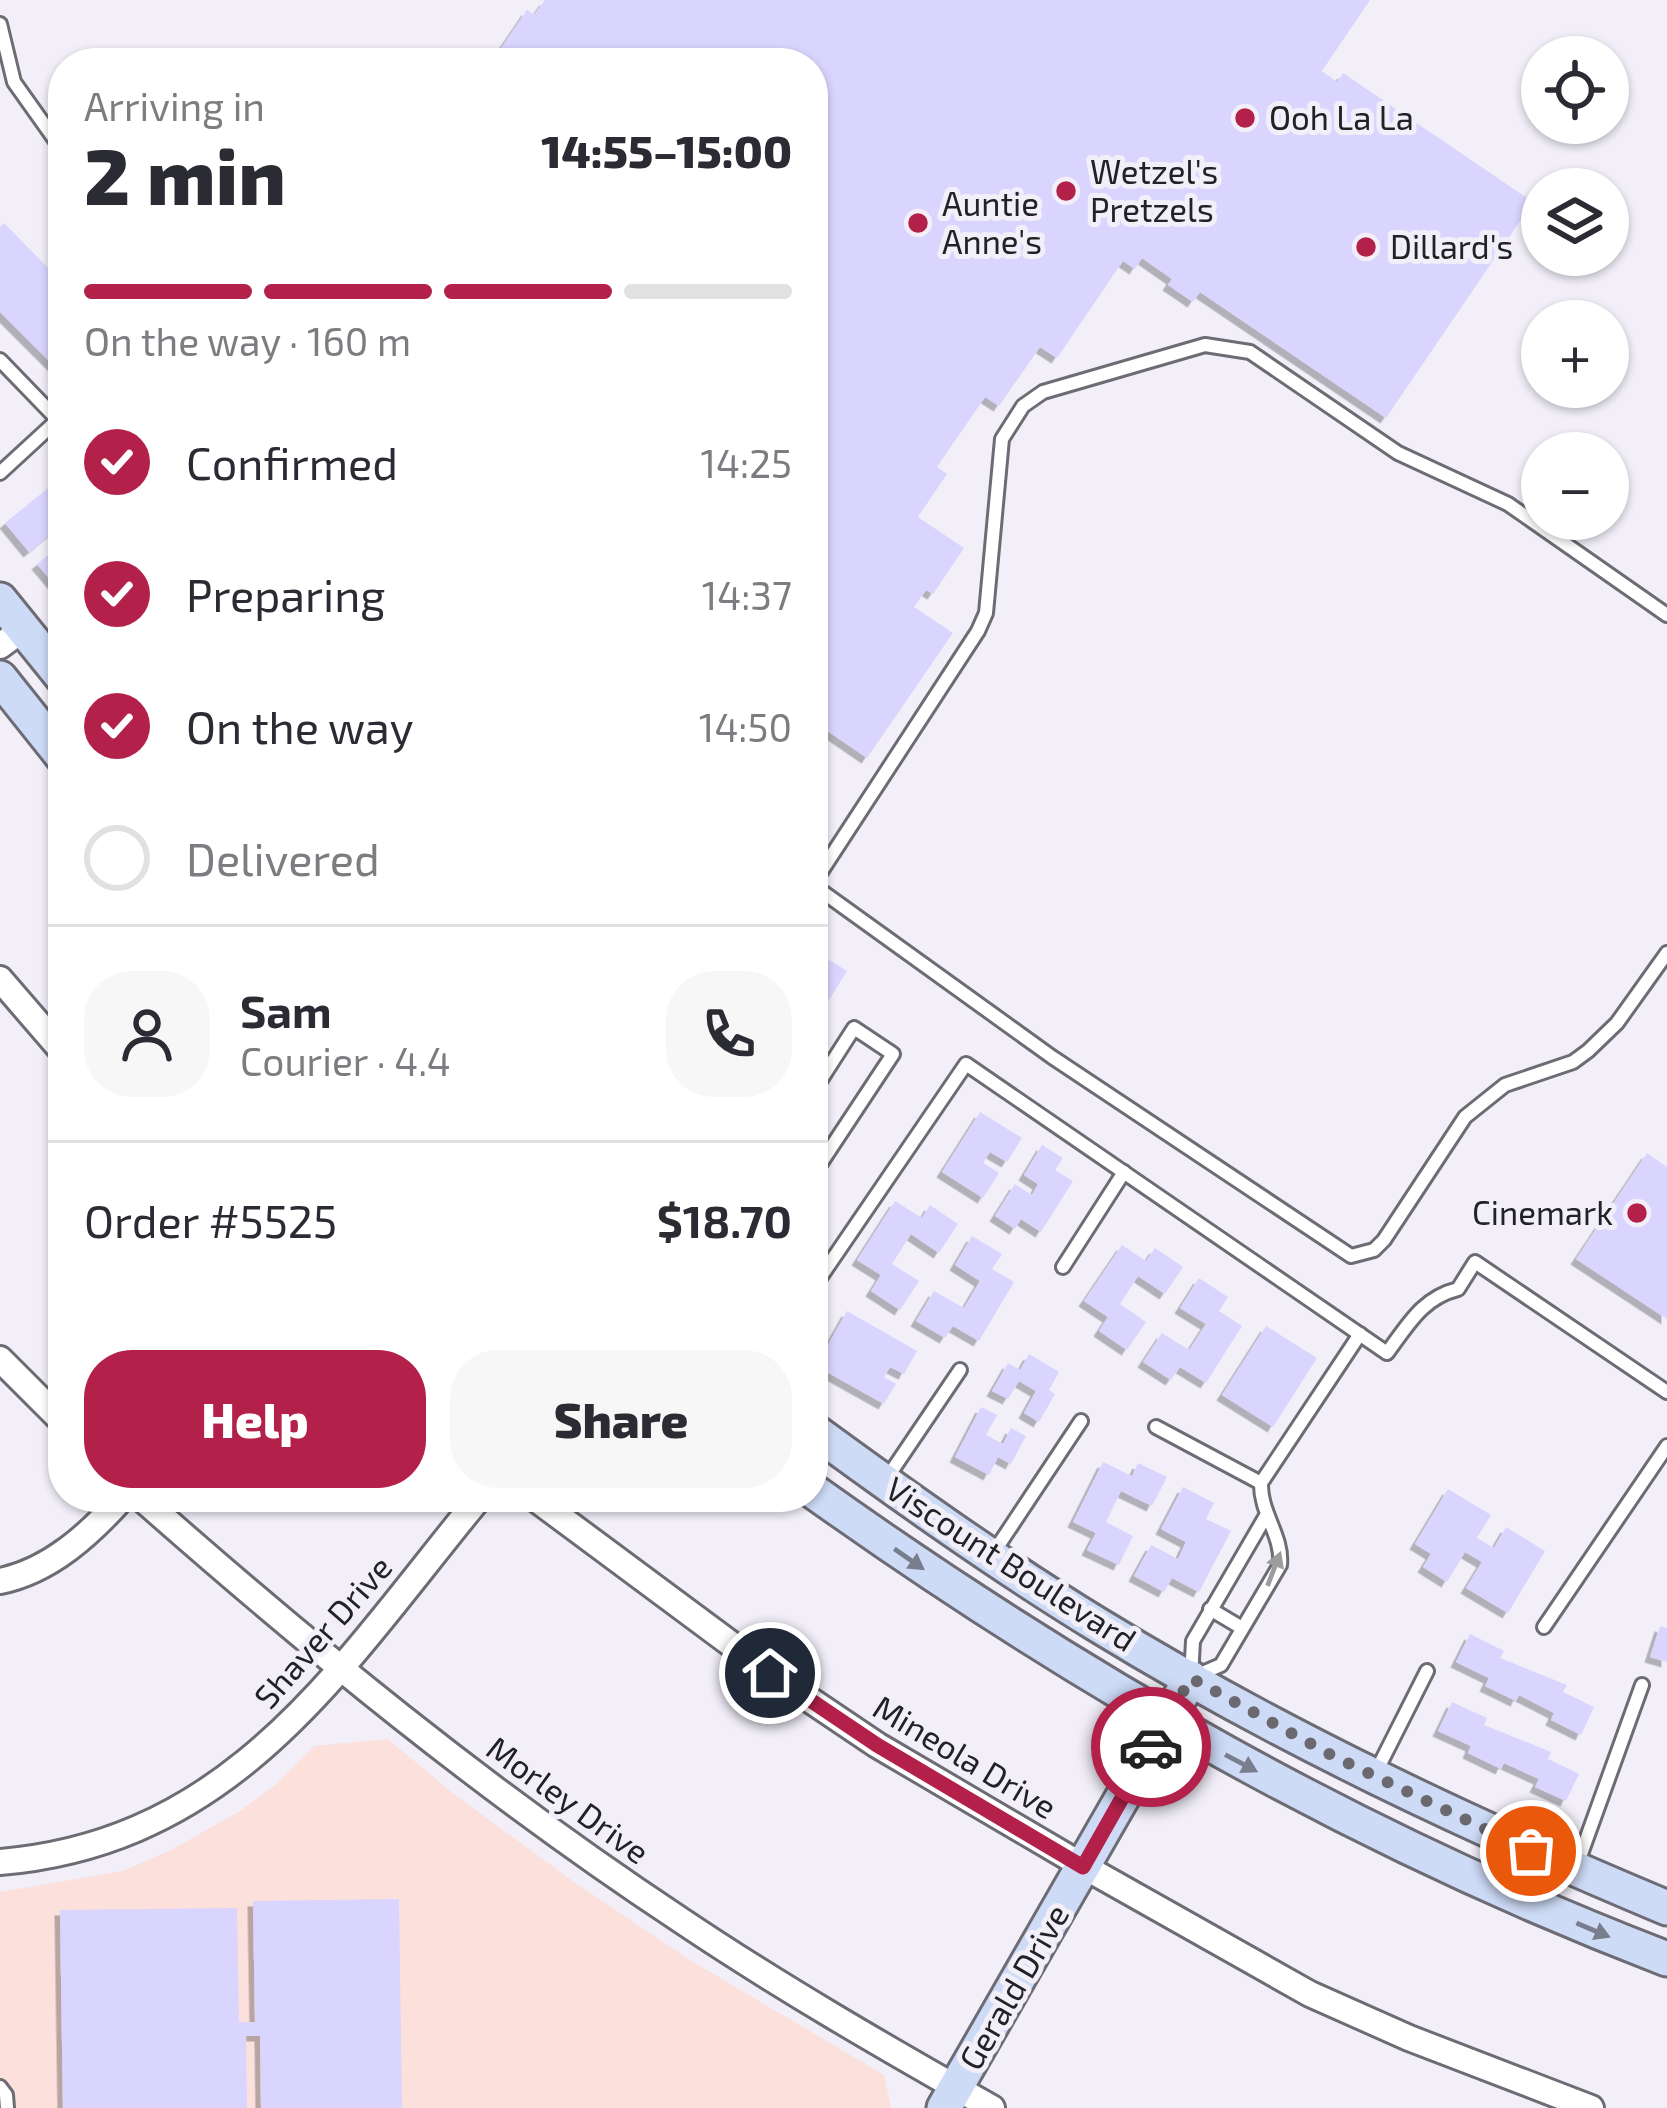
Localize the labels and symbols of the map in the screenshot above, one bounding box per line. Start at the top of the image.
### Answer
place label: Ooh La La [1269,97,1414,137]
marker: Ooh La La [1232,105,1258,131]
place label: Wetzel's Pretzels [1090,151,1218,229]
marker: Wetzel's Pretzels [1053,178,1079,204]
place label: Auntie Anne's [942,183,1042,261]
marker: Auntie Anne's [905,210,931,236]
place label: Dillard's [1390,226,1513,266]
marker: Dillard's [1353,234,1379,260]
place label: Cinemark [1472,1192,1613,1232]
marker: Cinemark [1624,1200,1650,1226]
street label: Viscount Boulevard [879,1467,1144,1659]
street label: Shaver Drive [245,1547,399,1716]
one-way arrow [892,1547,925,1570]
one-way arrow [1266,1550,1285,1586]
pin [719,1622,821,1724]
street label: Mineola Drive [867,1686,1064,1826]
courier [1091,1687,1211,1807]
street label: Morley Drive [480,1727,658,1871]
one-way arrow [1223,1752,1258,1773]
pin [1480,1800,1582,1902]
street label: Gerald Drive [950,1897,1077,2076]
one-way arrow [1575,1921,1611,1940]

